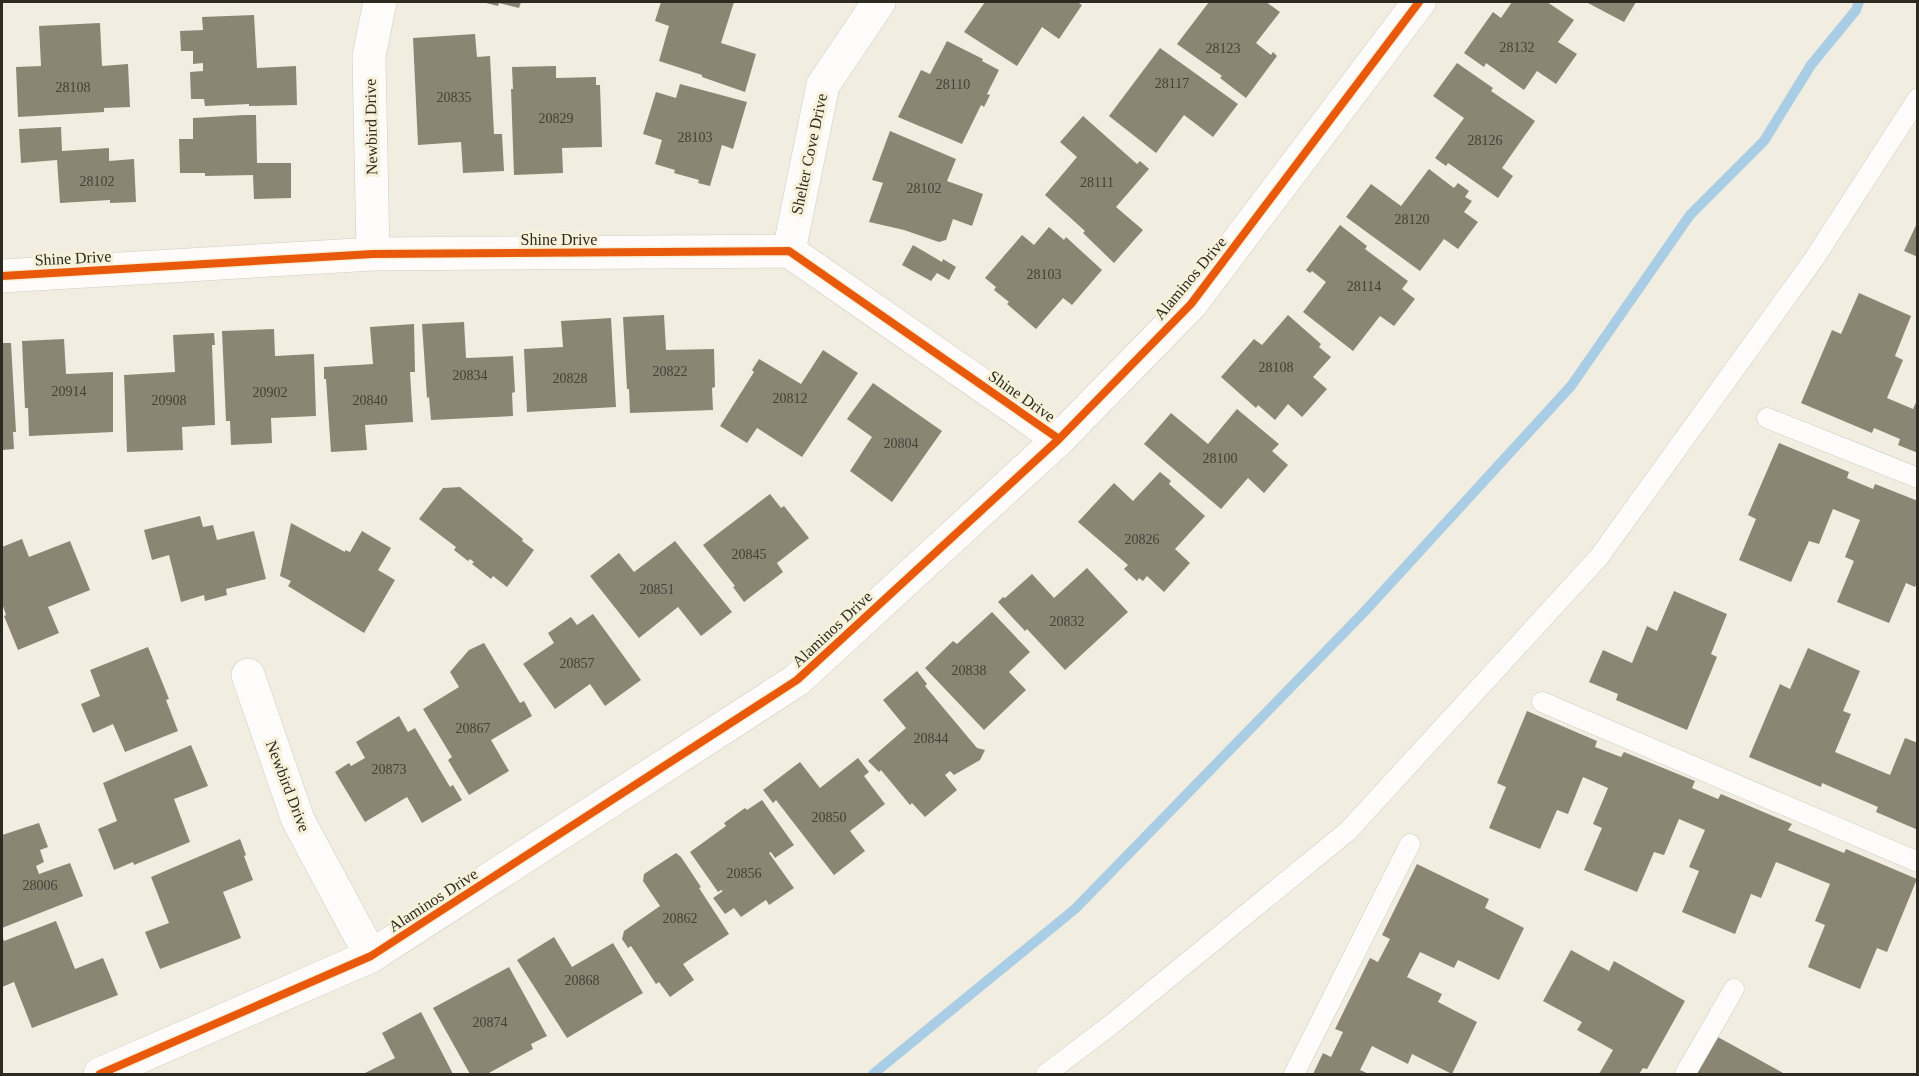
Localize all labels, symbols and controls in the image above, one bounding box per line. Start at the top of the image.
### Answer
house number: 28132 [1500,40,1535,55]
house number: 28123 [1206,41,1241,56]
house number: 28117 [1155,76,1189,91]
house number: 28110 [936,77,970,92]
street label: Newbird Drive [362,79,380,175]
house number: 28108 [56,80,91,95]
house number: 20835 [437,90,472,105]
street label: Shelter Cove Drive [788,92,830,216]
house number: 20829 [539,111,574,126]
house number: 28103 [678,130,713,145]
house number: 28126 [1468,133,1503,148]
house number: 28102 [80,174,115,189]
house number: 28111 [1080,175,1114,190]
house number: 28102 [907,181,942,196]
house number: 28120 [1395,212,1430,227]
street label: Shine Drive [521,231,597,248]
street label: Alaminos Drive [1150,233,1230,323]
street label: Shine Drive [34,247,112,269]
house number: 28103 [1027,267,1062,282]
house number: 28114 [1347,279,1381,294]
house number: 28108 [1259,360,1294,375]
house number: 20822 [653,364,688,379]
street label: Shine Drive [986,367,1058,425]
house number: 20834 [453,368,488,383]
house number: 20828 [553,371,588,386]
house number: 20914 [52,384,87,399]
house number: 20902 [253,385,288,400]
house number: 20812 [773,391,808,406]
house number: 20908 [152,393,187,408]
house number: 20840 [353,393,388,408]
house number: 20804 [884,436,919,451]
house number: 28100 [1203,451,1238,466]
house number: 20826 [1125,532,1160,547]
house number: 20845 [732,547,767,562]
house number: 20851 [640,582,675,597]
street label: Alaminos Drive [789,588,875,670]
house number: 20832 [1050,614,1085,629]
house number: 20857 [560,656,595,671]
house number: 20838 [952,663,987,678]
house number: 20867 [456,721,491,736]
house number: 20844 [914,731,949,746]
street label: Newbird Drive [263,738,313,834]
house number: 20873 [372,762,407,777]
house number: 20850 [812,810,847,825]
street label: Alaminos Drive [385,865,481,935]
house number: 20856 [727,866,762,881]
house number: 28006 [23,878,58,893]
house number: 20862 [663,911,698,926]
house number: 20868 [565,973,600,988]
house number: 20874 [473,1015,508,1030]

